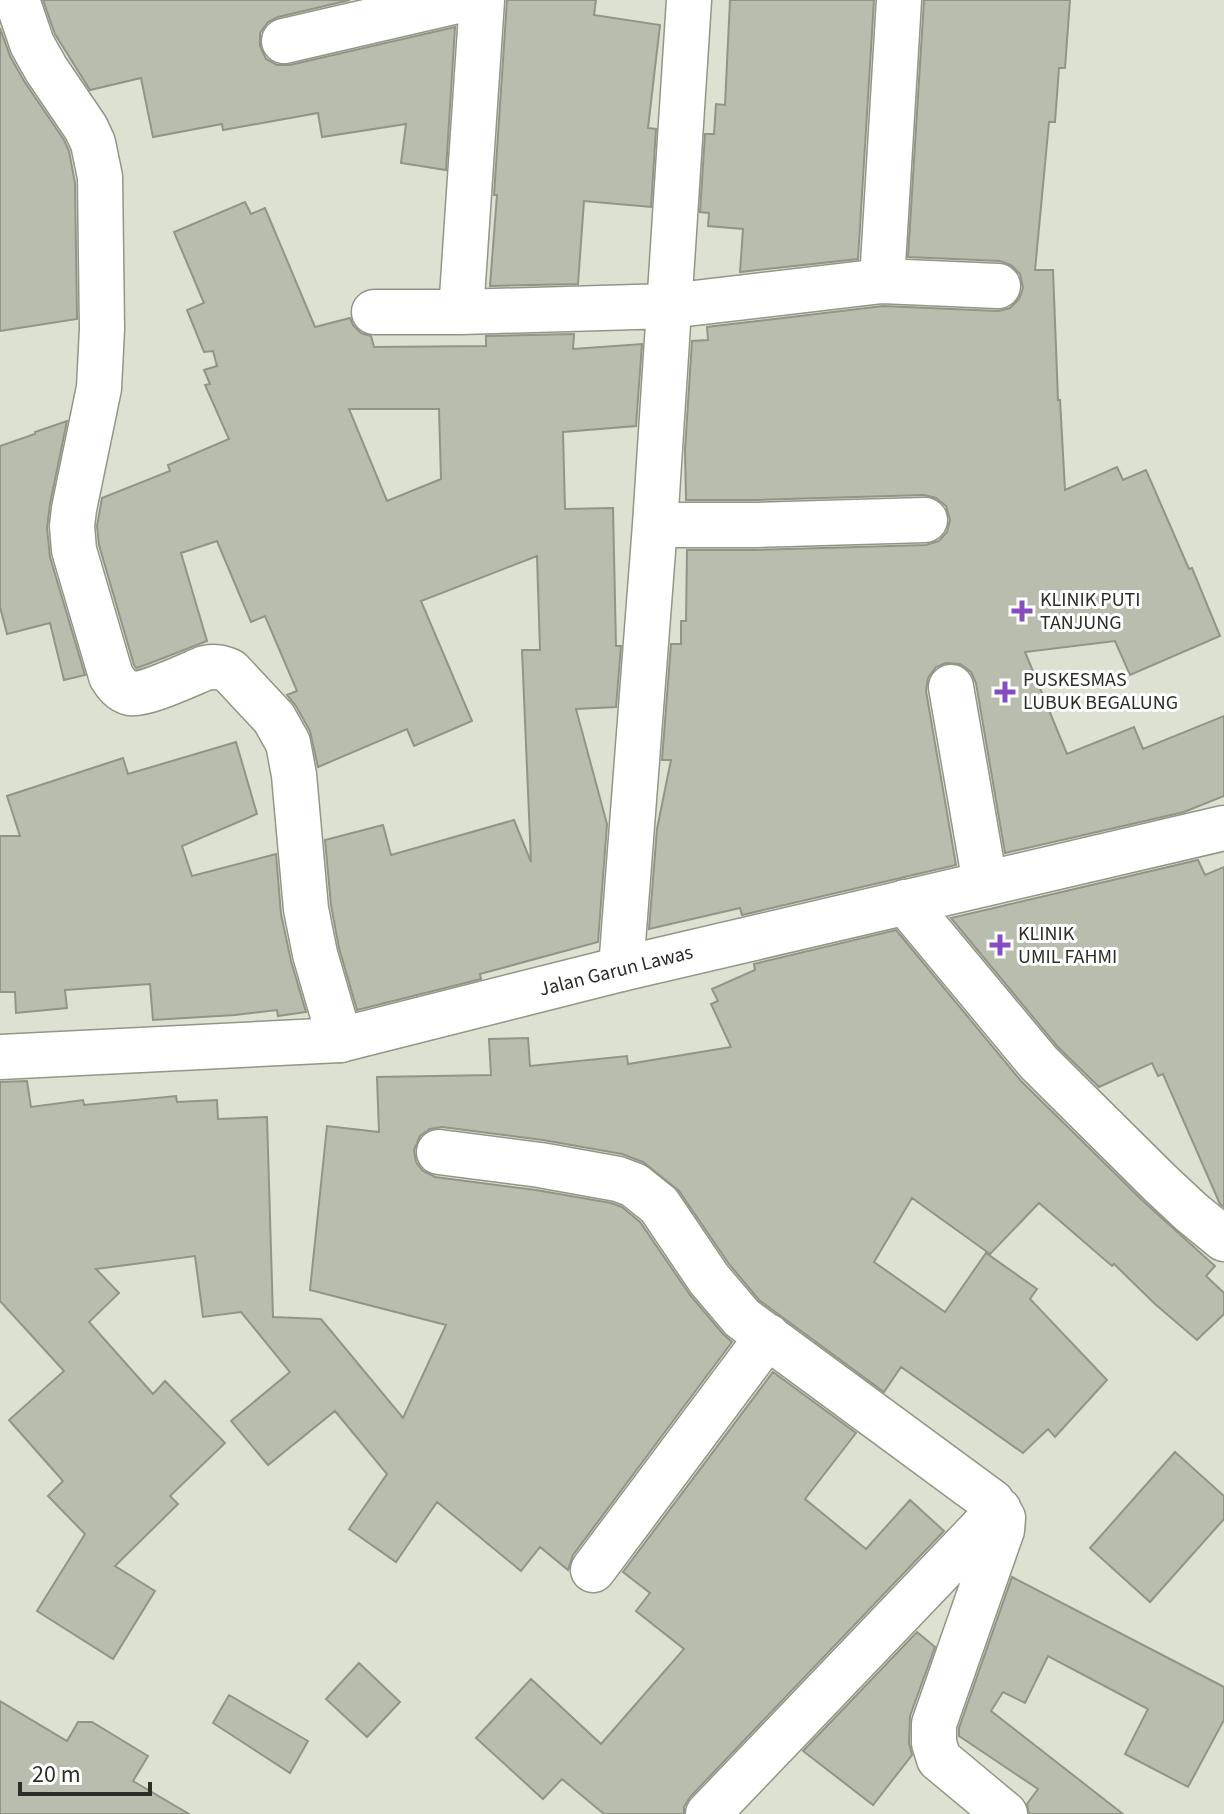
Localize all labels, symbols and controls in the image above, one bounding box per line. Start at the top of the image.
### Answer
place label: KLINIK PUTI TANJUNG [1040,586,1141,637]
marker: KLINIK PUTI TANJUNG [1011,600,1033,622]
place label: PUSKESMAS LUBUK BEGALUNG [1023,666,1178,717]
marker: PUSKESMAS LUBUK BEGALUNG [994,681,1016,703]
place label: KLINIK UMIL FAHMI [1018,920,1117,971]
marker: KLINIK UMIL FAHMI [989,934,1011,956]
street label: Jalan Garun Lawas [536,938,696,1004]
scale bar [20,1746,150,1796]
text: 20 m [32,1757,81,1792]

